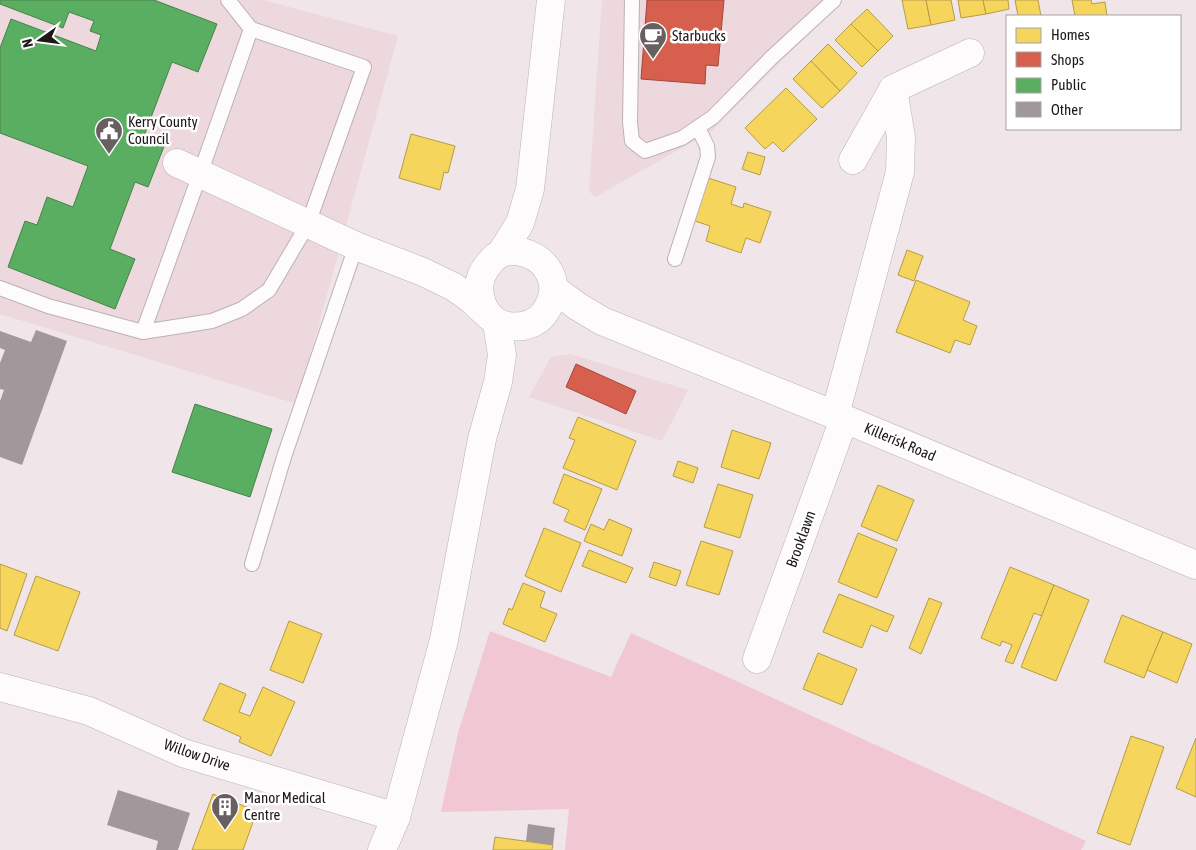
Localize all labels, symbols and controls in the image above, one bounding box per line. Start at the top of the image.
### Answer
north arrow [15,15,65,65]
legend [1006,15,1181,130]
cafe icon: Starbucks [638,21,668,60]
text: Homes [1051,26,1090,43]
place label: Starbucks [672,27,726,44]
text: N [19,37,36,49]
text: Shops [1051,51,1084,68]
text: Public [1051,76,1086,93]
text: Other [1051,101,1083,118]
place label: Kerry County Council [128,113,198,147]
public building icon: Kerry County Council [94,116,124,155]
street label: Killerisk Road [862,419,938,464]
street label: Brooklawn [782,508,819,570]
street label: Willow Drive [162,735,233,774]
place label: Manor Medical Centre [244,789,326,823]
building icon: Manor Medical Centre [210,792,240,831]

